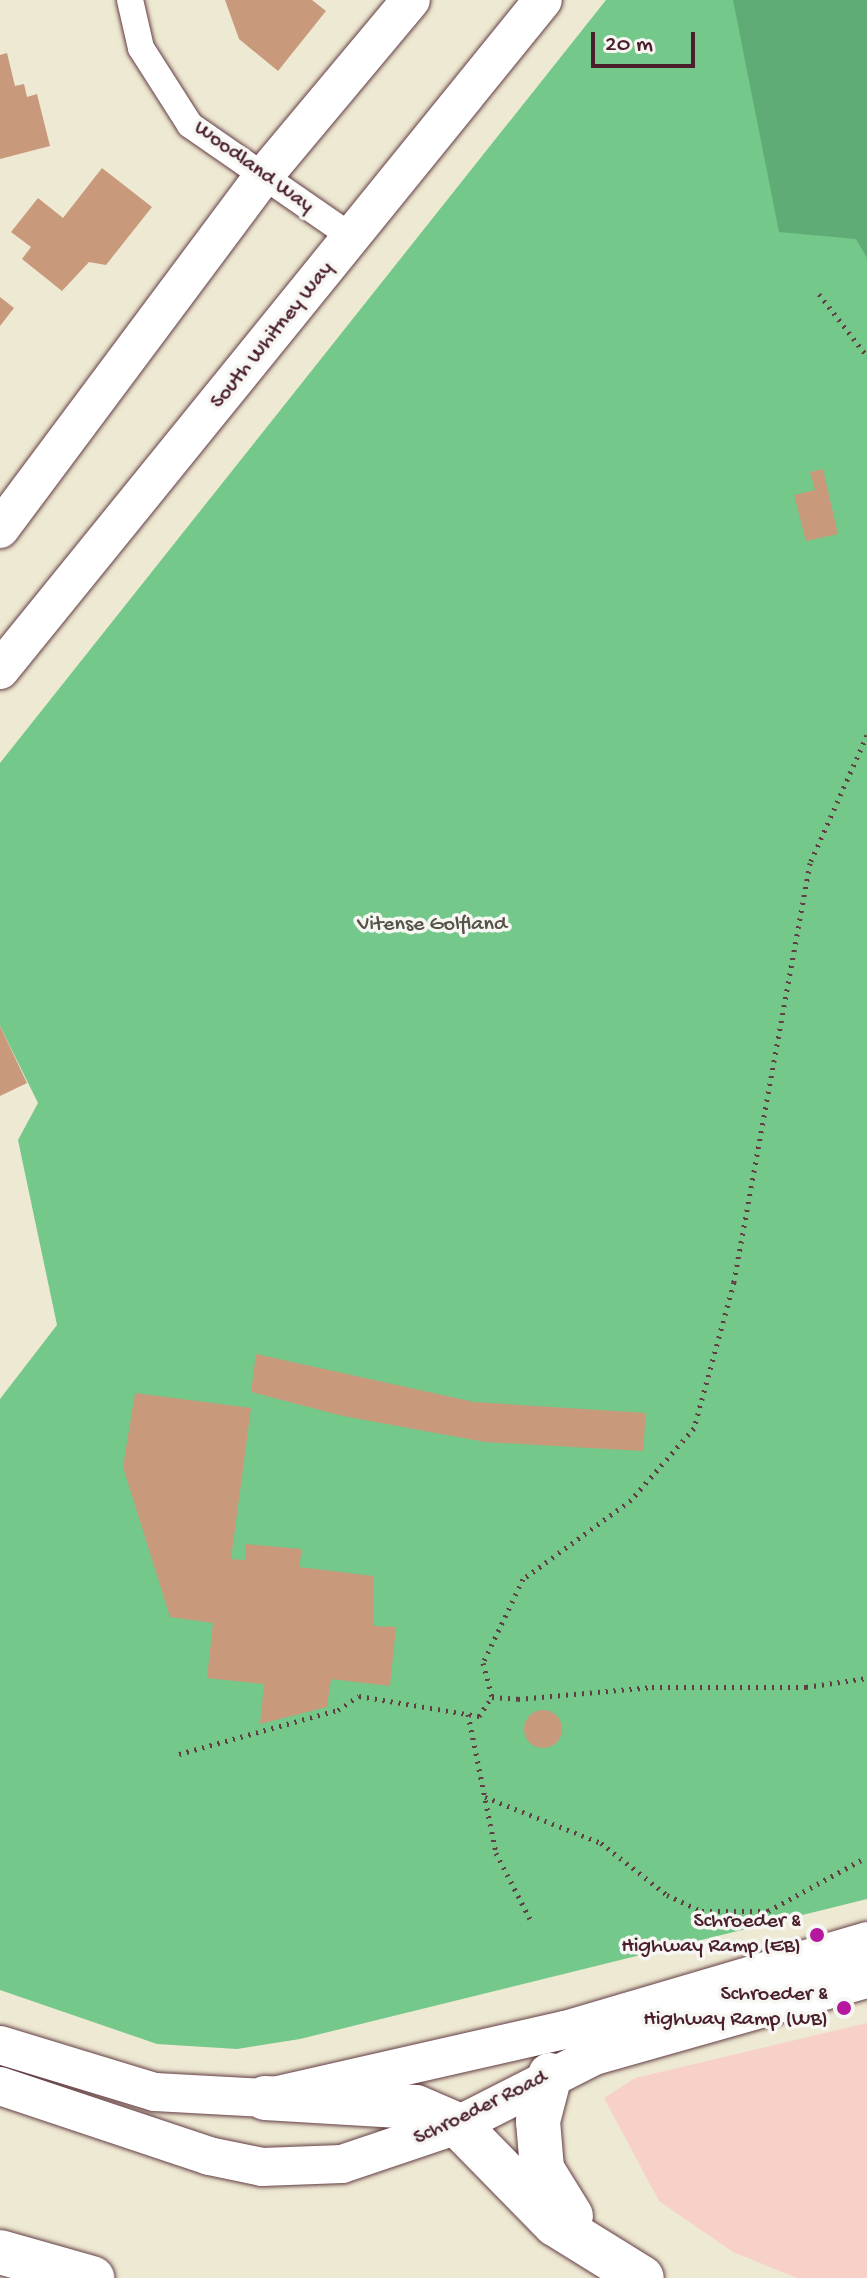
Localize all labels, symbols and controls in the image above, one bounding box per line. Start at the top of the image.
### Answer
scale bar [595,16,699,66]
text: 20 m [605,31,653,60]
street label: Woodland Way [188,116,318,220]
street label: South Whitney Way [206,257,340,415]
park label: Vitense Golfland [357,913,507,939]
place label: Schroeder & Highway Ramp (EB) [621,1909,801,1960]
marker: Schroeder & Highway Ramp (EB) [808,1926,826,1944]
place label: Schroeder & Highway Ramp (WB) [643,1982,828,2034]
marker: Schroeder & Highway Ramp (WB) [835,1999,853,2017]
street label: Schroeder Road [410,2065,552,2153]

